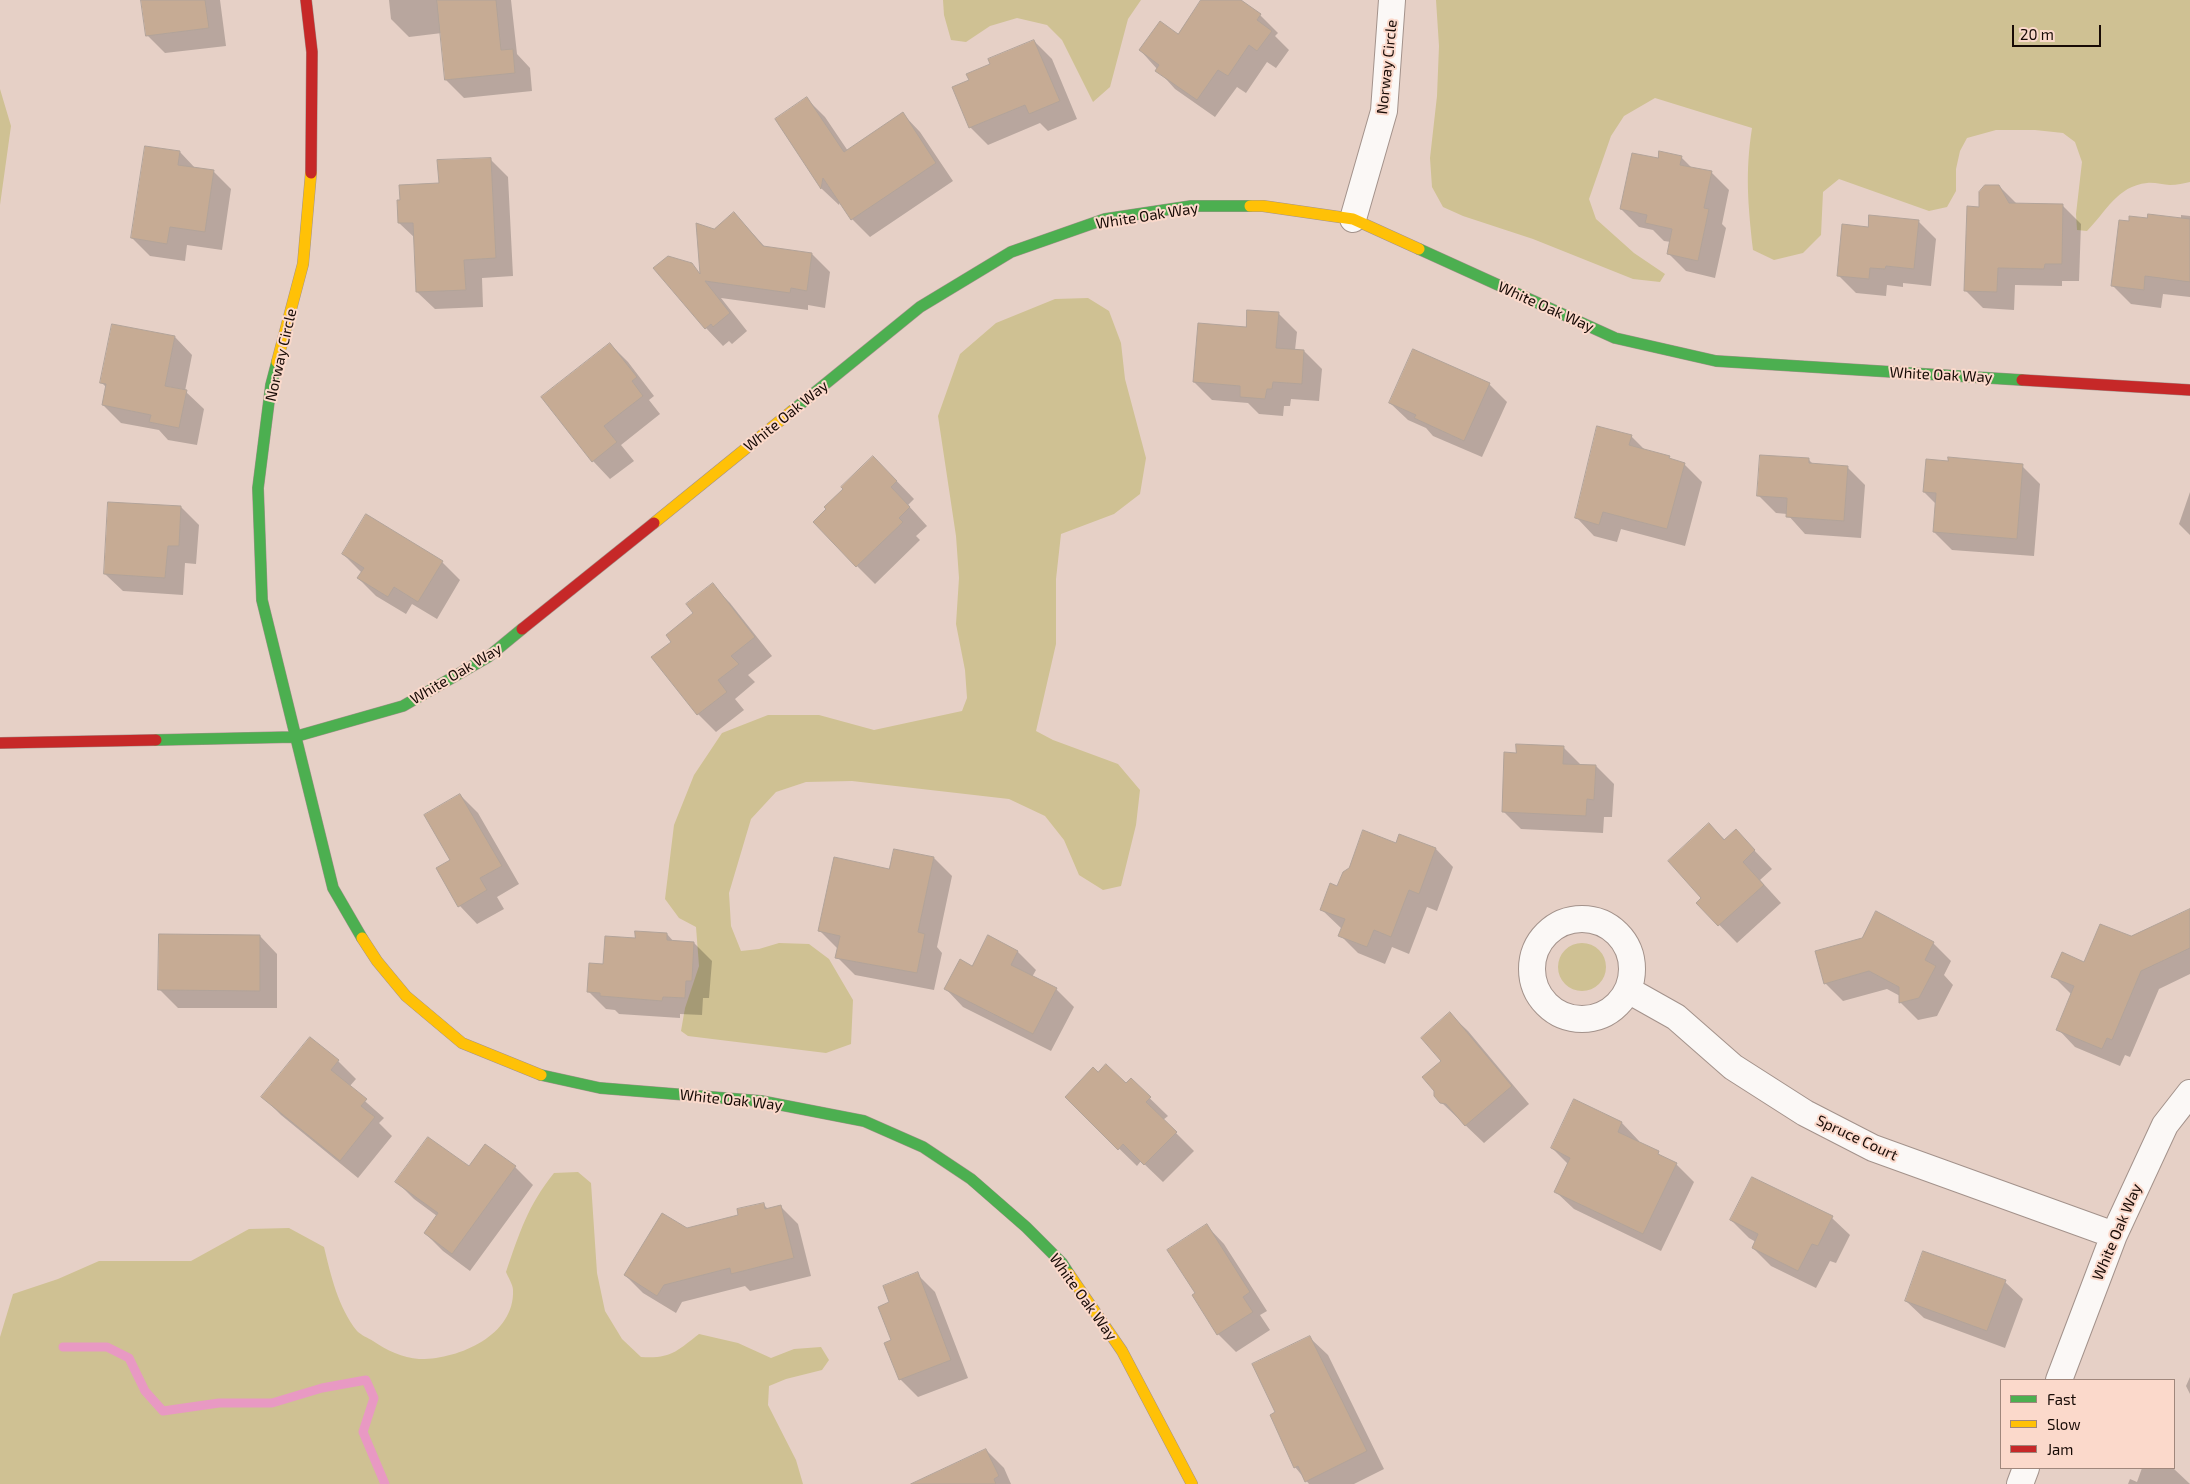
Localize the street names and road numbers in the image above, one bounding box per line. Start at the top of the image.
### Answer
street label: Norway Circle [1373,19,1401,115]
street label: White Oak Way [1095,199,1199,233]
street label: White Oak Way [1495,278,1597,336]
street label: Norway Circle [262,307,300,403]
street label: White Oak Way [1889,363,1993,387]
street label: White Oak Way [740,377,832,455]
street label: White Oak Way [407,640,505,708]
street label: White Oak Way [679,1086,783,1114]
street label: Spruce Court [1813,1111,1901,1165]
street label: White Oak Way [2089,1181,2145,1283]
street label: White Oak Way [1045,1250,1121,1344]

